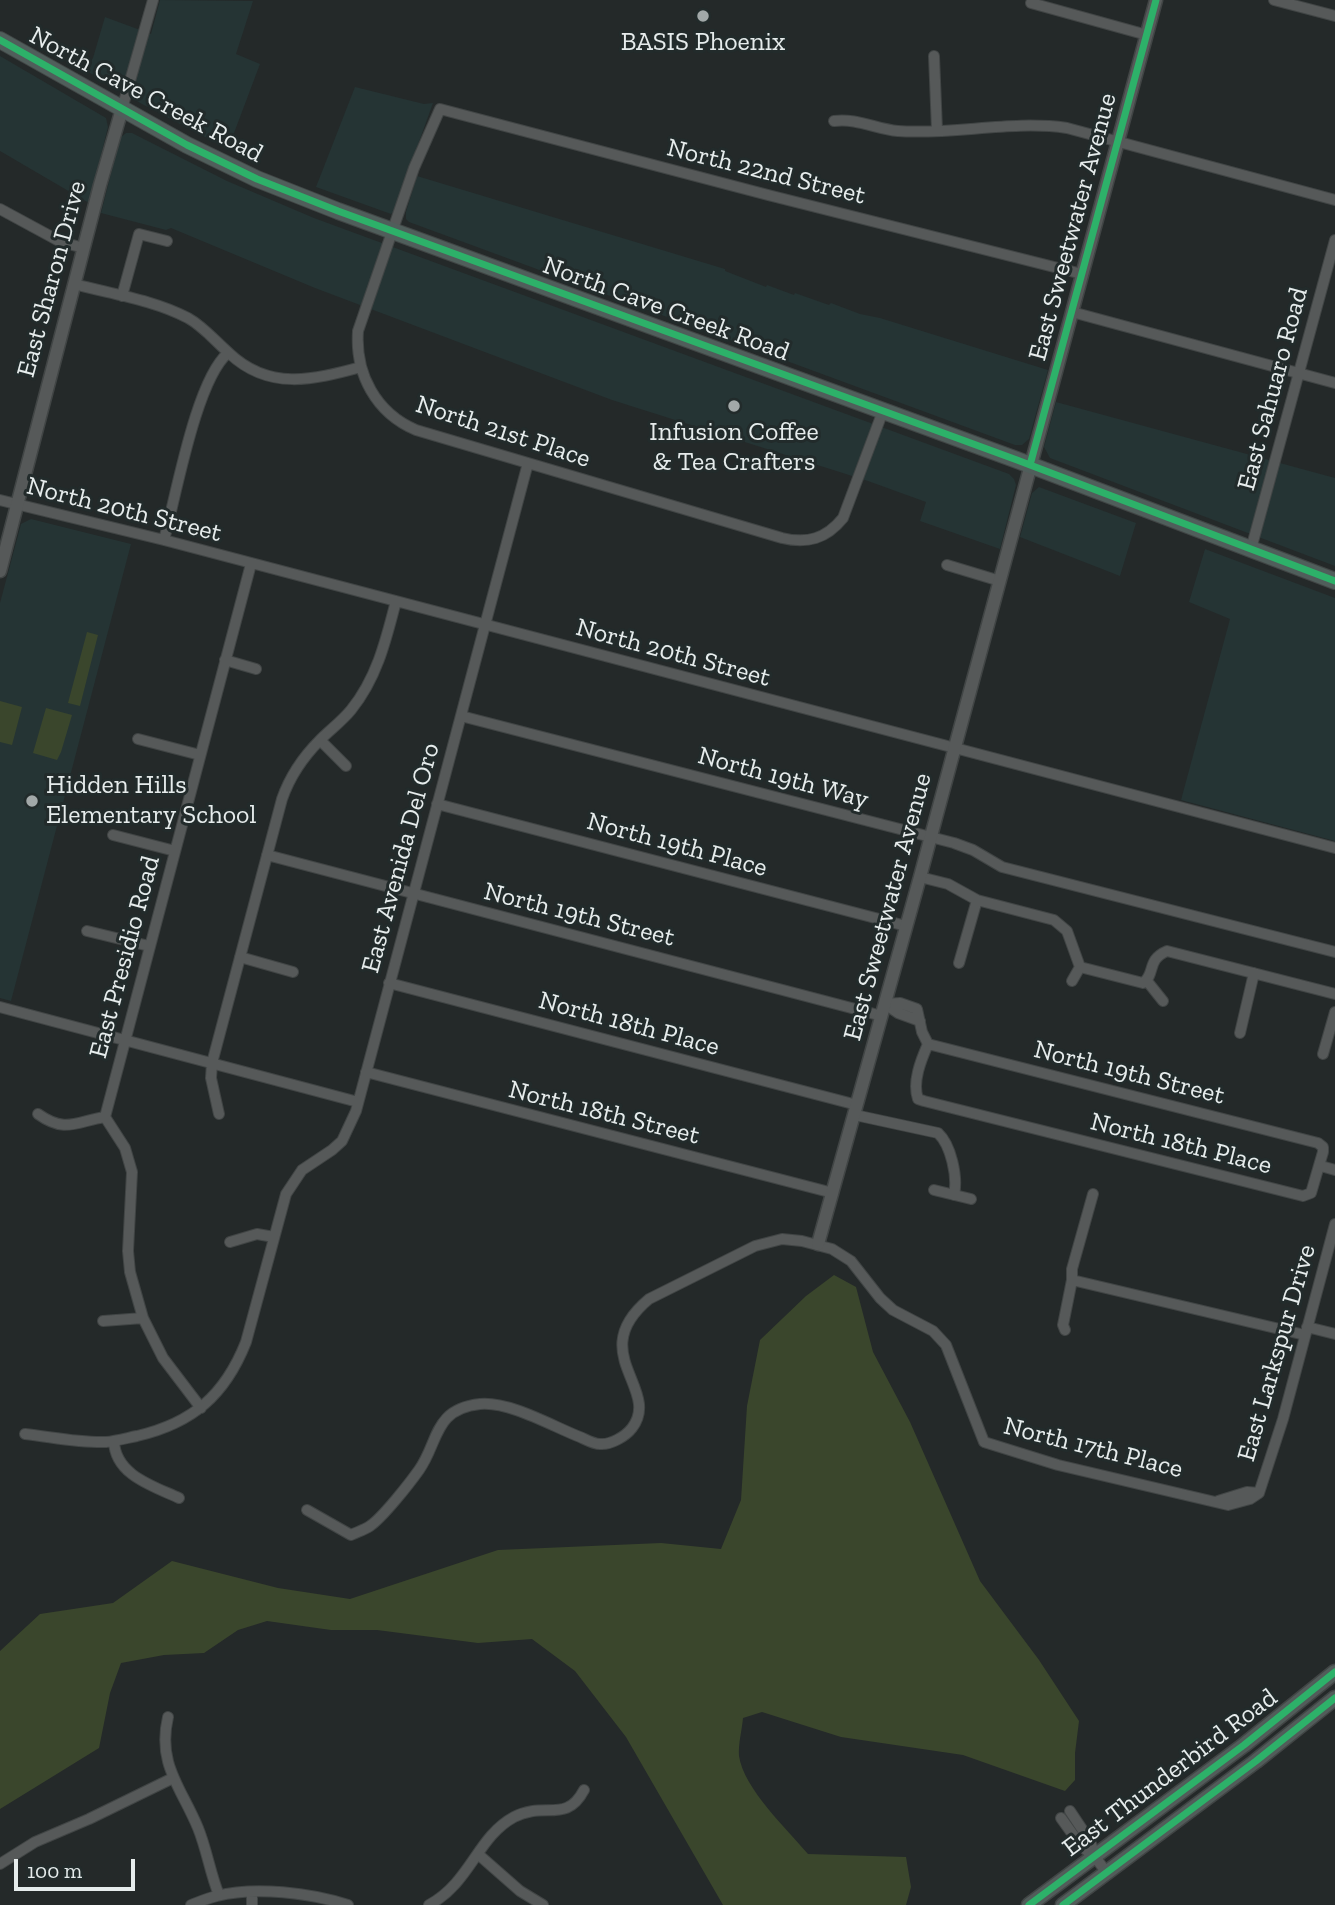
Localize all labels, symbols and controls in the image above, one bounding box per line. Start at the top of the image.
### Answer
marker: BASIS Phoenix [695,8,711,24]
street label: North Cave Creek Road [24,20,268,170]
place label: BASIS Phoenix [621,27,785,59]
street label: East Sweetwater Avenue [1022,90,1124,364]
street label: North 22nd Street [664,132,868,212]
street label: East Sharon Drive [11,177,93,381]
street label: North Cave Creek Road [538,250,794,368]
street label: East Sahuaro Road [1231,284,1315,494]
street label: North 21st Place [412,389,594,475]
marker: Infusion Coffee & Tea Crafters [726,398,742,414]
place label: Infusion Coffee & Tea Crafters [649,417,819,478]
street label: North 20th Street [23,471,225,549]
street label: North 20th Street [572,612,774,694]
street label: East Avenida Del Oro [355,740,447,976]
street label: North 19th Way [694,740,872,816]
place label: Hidden Hills Elementary School [46,770,256,832]
street label: East Sweetwater Avenue [837,770,939,1044]
marker: Hidden Hills Elementary School [24,793,40,809]
street label: North 19th Place [583,806,771,884]
street label: East Presidio Road [83,852,167,1062]
street label: North 19th Street [480,876,678,954]
street label: North 18th Place [535,985,723,1063]
street label: North 19th Street [1030,1034,1228,1112]
street label: North 18th Street [505,1074,703,1152]
street label: North 18th Place [1087,1106,1275,1182]
street label: East Larkspur Drive [1231,1241,1323,1465]
street label: North 17th Place [1000,1411,1186,1485]
street label: East Thunderbird Road [1057,1682,1283,1864]
scale bar [18,1846,138,1890]
text: 100 m [27,1858,82,1883]

